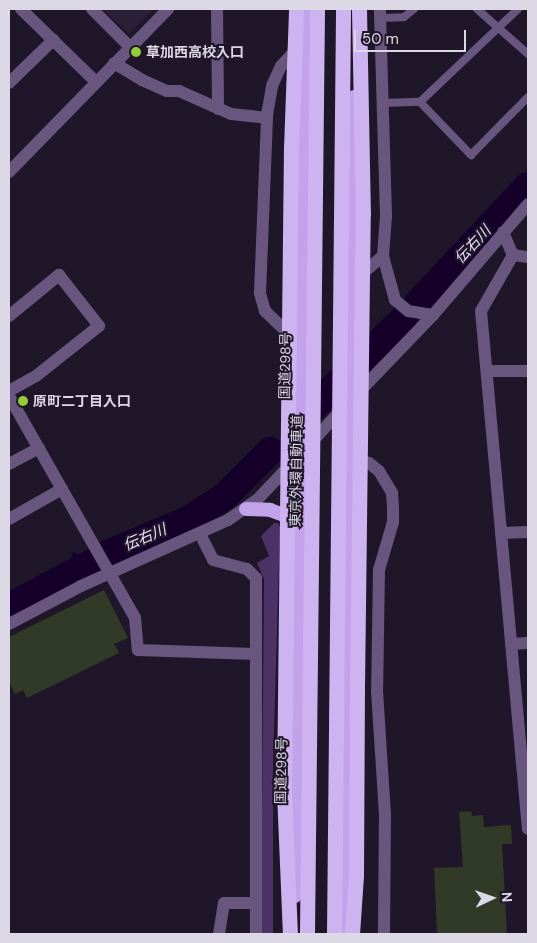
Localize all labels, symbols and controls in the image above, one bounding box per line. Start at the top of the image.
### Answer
scale bar [357,20,470,52]
text: 50 m [362,29,399,49]
place label: 草加西高校入口 [146,44,244,60]
marker: 草加西高校入口 [130,46,142,58]
water label: 伝右川 [451,222,495,268]
street label: 国道298号 [276,332,294,400]
place label: 原町二丁目入口 [33,393,131,409]
marker: 原町二丁目入口 [17,395,29,407]
street label: 東京外環自動車道 [287,415,305,527]
water label: 伝右川 [121,521,169,555]
street label: 国道298号 [272,737,290,805]
north arrow [467,873,517,923]
text: N [498,892,516,903]

